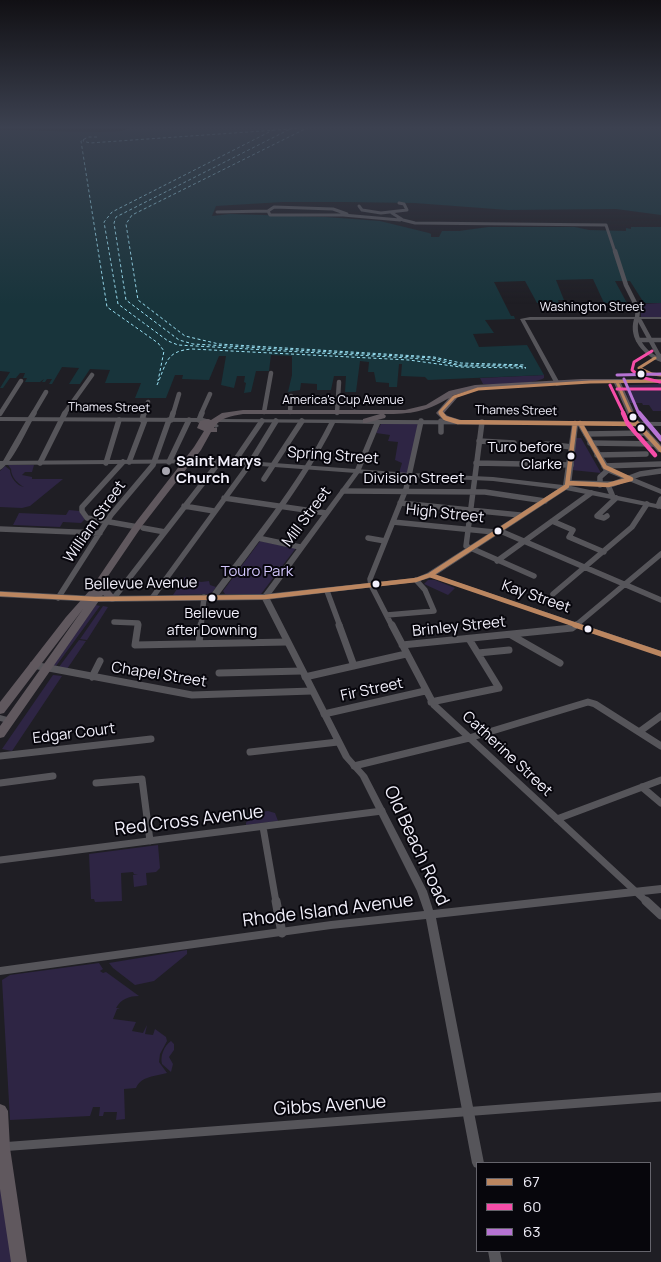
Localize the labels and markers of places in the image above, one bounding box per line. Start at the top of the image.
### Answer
unlabelled marker [636,369,646,379]
unlabelled marker [628,412,638,422]
unlabelled marker [636,423,646,433]
place label: Turo before Clarke [488,440,562,472]
marker: Turo before Clarke [566,451,576,461]
place label: Saint Marys Church [176,453,261,488]
marker: Saint Marys Church [160,465,172,477]
unlabelled marker [493,526,503,536]
unlabelled marker [371,579,381,589]
marker: Bellevue after Downing [207,593,217,603]
place label: Bellevue after Downing [167,606,257,638]
unlabelled marker [583,624,593,634]

